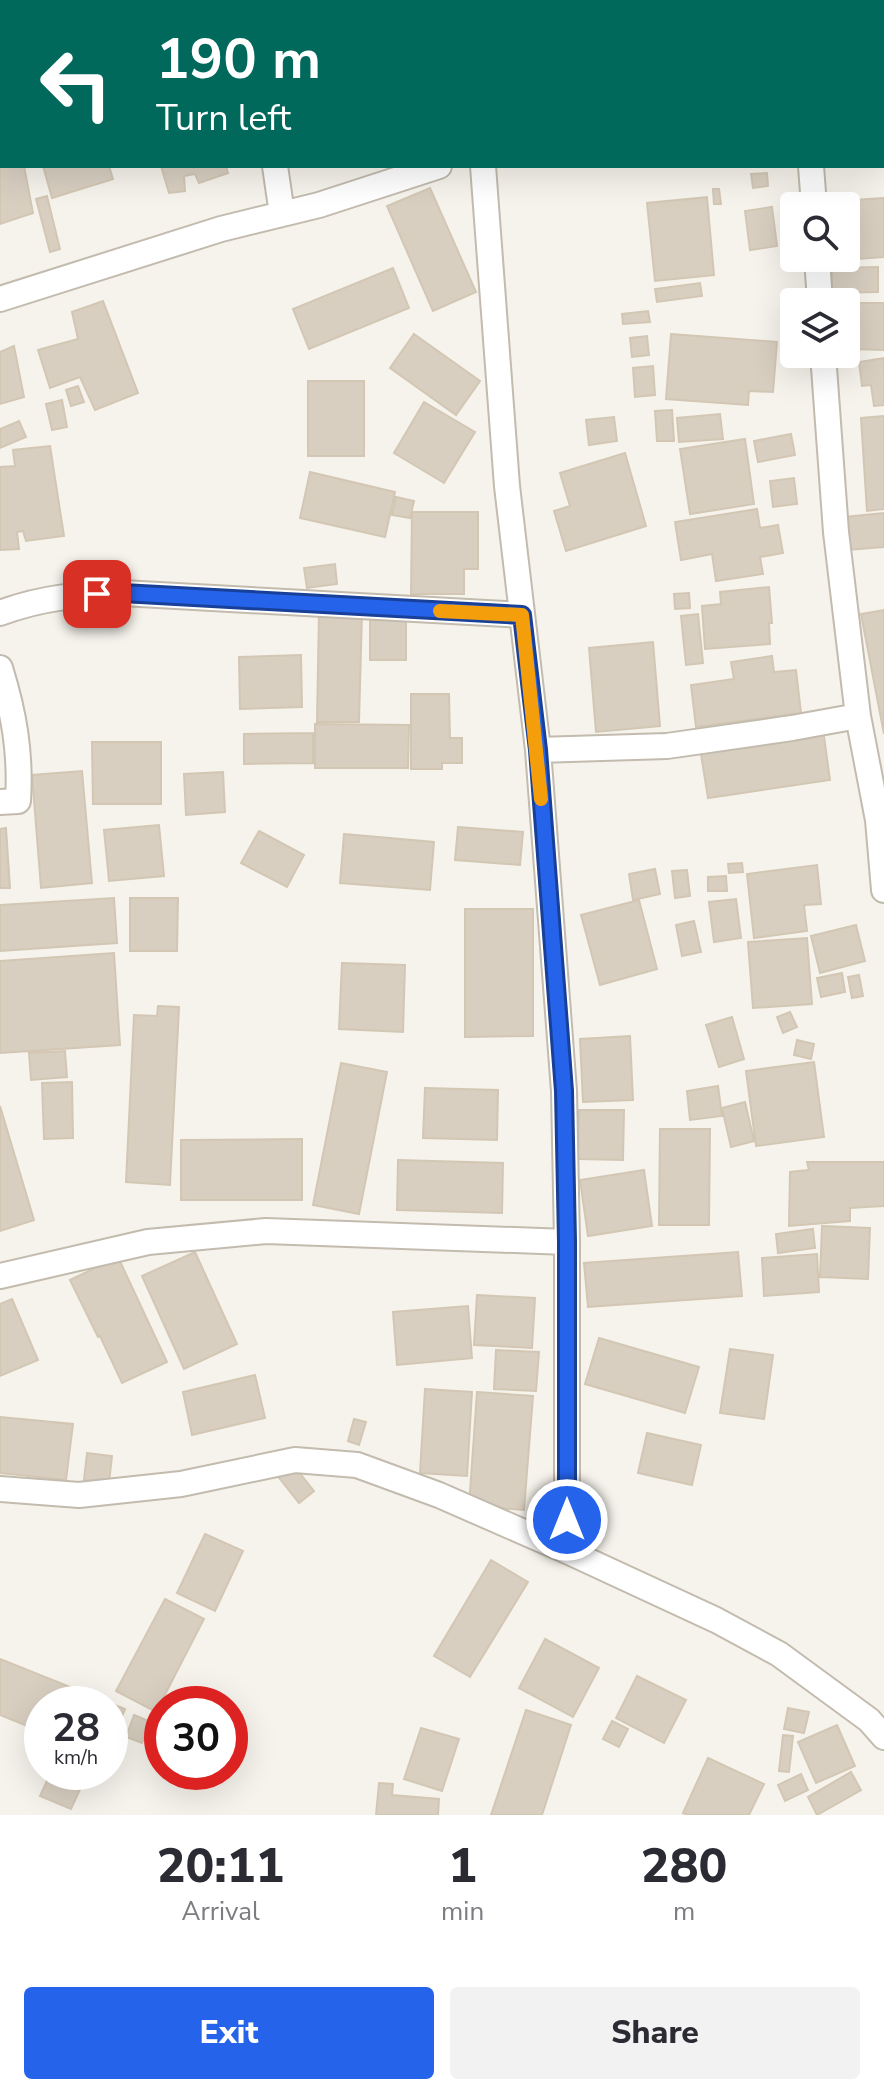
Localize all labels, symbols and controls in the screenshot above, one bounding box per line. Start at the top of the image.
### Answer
text: 190 m [156,21,321,98]
icon: left [24,32,128,136]
text: Turn left [156,94,291,143]
map controls [780,192,860,368]
button: search [780,192,860,272]
button: layers [780,288,860,368]
pin [63,560,131,628]
icon: arrive [75,572,119,616]
position arrow [525,1478,609,1562]
speed limit sign: 30 [144,1686,248,1790]
text: 28 [52,1701,100,1755]
text: km/h [54,1744,98,1771]
text: 20:11 [157,1833,284,1899]
text: 1 [448,1833,477,1899]
text: 280 [641,1833,727,1899]
text: Arrival [181,1894,260,1929]
text: min [441,1894,484,1929]
text: m [673,1894,695,1929]
button: Exit [24,1987,434,2079]
button: Share [450,1987,860,2079]

